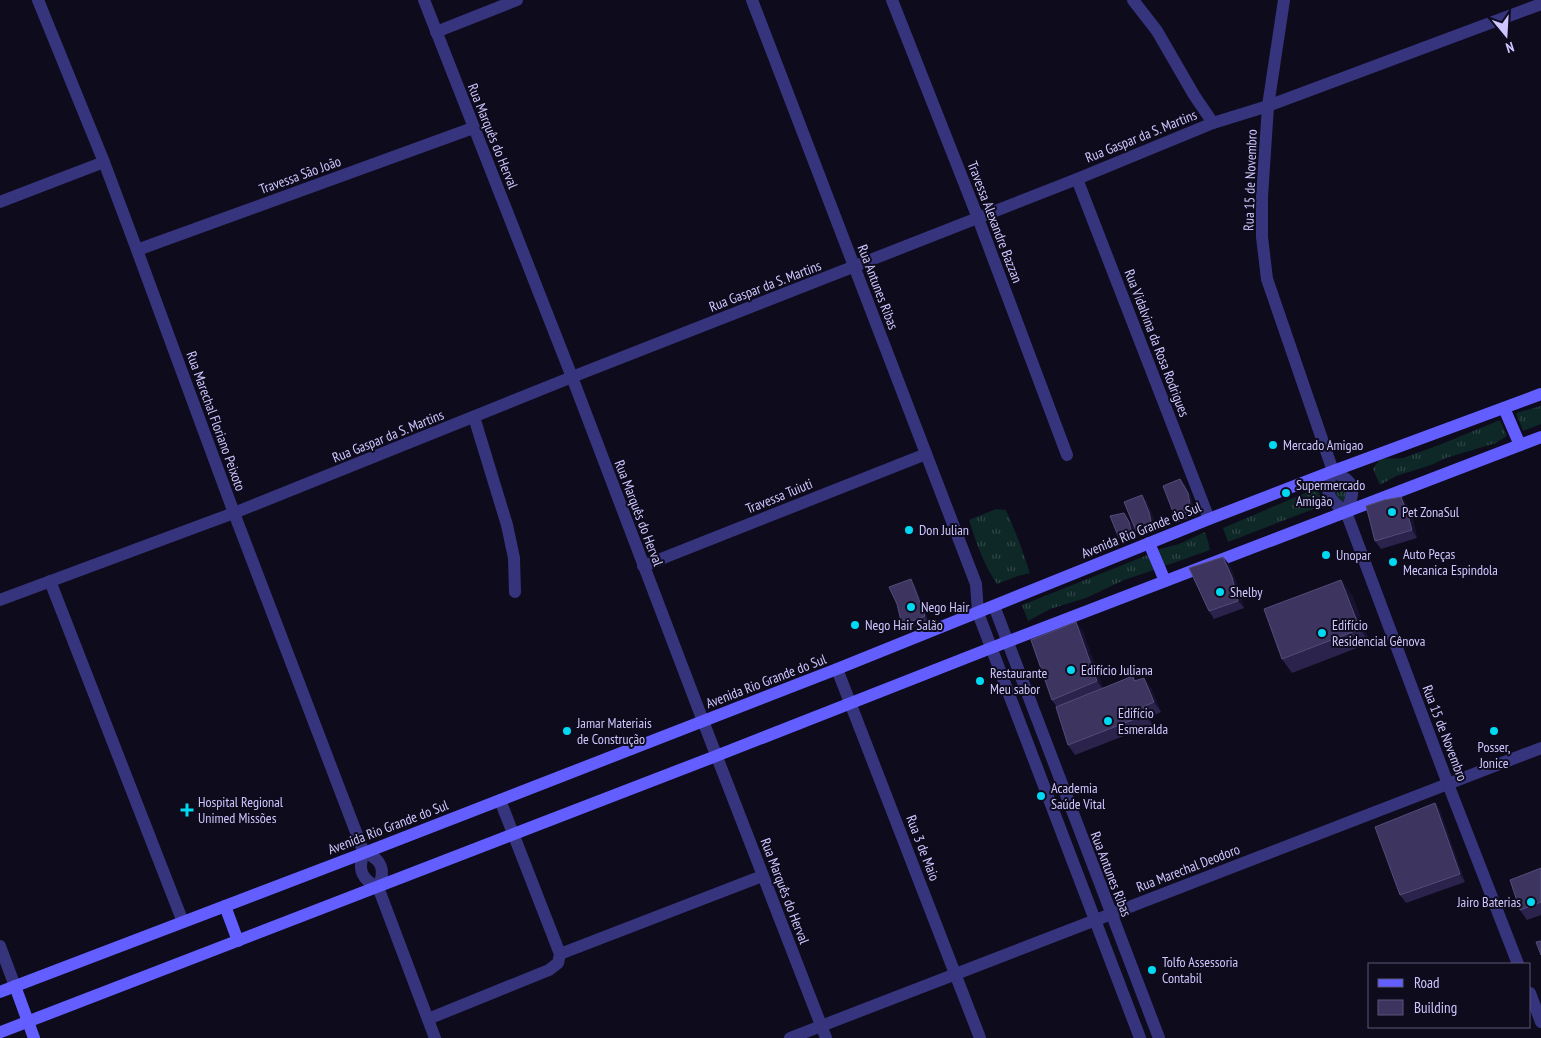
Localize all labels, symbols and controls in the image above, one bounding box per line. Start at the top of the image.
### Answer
north arrow [1481,10,1531,60]
text: N [1504,38,1516,57]
street label: Rua Marquês do Herval [464,81,523,192]
street label: Rua Gaspar da S. Martins [1083,105,1200,167]
street label: Rua 15 de Novembro [1239,129,1261,231]
street label: Travessa São João [257,152,343,198]
street label: Travessa Alexandre Bazzan [963,159,1027,285]
street label: Rua Antunes Ribas [854,242,903,332]
street label: Rua Gaspar da S. Martins [706,256,824,316]
street label: Rua Vidalvina da Rosa Rodrigues [1121,267,1194,420]
street label: Rua Marechal Floriano Peixoto [182,349,250,493]
street label: Rua Gaspar da S. Martins [330,405,447,467]
place label: Mercado Amigao [1283,436,1363,454]
marker: Mercado Amigao [1267,439,1279,451]
street label: Rua Marquês do Herval [611,458,668,569]
street label: Travessa Tuiuti [743,474,815,518]
place label: Supermercado Amigão [1296,476,1365,510]
marker: Supermercado Amigão [1280,487,1292,499]
street label: Avenida Rio Grande do Sul [1078,497,1204,562]
place label: Pet ZonaSul [1402,503,1460,521]
marker: Pet ZonaSul [1386,506,1398,518]
place label: Don Julian [919,521,969,539]
marker: Don Julian [903,524,915,536]
place label: Auto Peças Mecanica Espindola [1403,545,1498,579]
place label: Unopar [1336,546,1371,564]
marker: Unopar [1320,549,1332,561]
marker: Auto Peças Mecanica Espindola [1387,556,1399,568]
place label: Shelby [1230,583,1263,601]
marker: Shelby [1214,586,1226,598]
place label: Nego Hair [921,598,969,616]
marker: Nego Hair [905,601,917,613]
place label: Nego Hair Salão [865,616,943,634]
place label: Edifício Residencial Gênova [1332,616,1425,650]
marker: Nego Hair Salão [849,619,861,631]
marker: Edifício Residencial Gênova [1316,627,1328,639]
street label: Avenida Rio Grande do Sul [703,649,830,712]
place label: Edifício Juliana [1081,661,1153,679]
place label: Restaurante Meu sabor [990,664,1048,698]
marker: Edifício Juliana [1065,664,1077,676]
marker: Restaurante Meu sabor [974,675,986,687]
street label: Rua 15 de Novembro [1418,682,1472,784]
place label: Edifício Esmeralda [1118,704,1168,738]
place label: Jamar Materiais de Construção [576,714,652,748]
marker: Edifício Esmeralda [1102,715,1114,727]
marker: Jamar Materiais de Construção [561,725,573,737]
marker: Posser, Jonice [1488,725,1500,737]
place label: Posser, Jonice [1478,738,1511,772]
place label: Academia Saúde Vital [1051,779,1106,813]
marker: Academia Saúde Vital [1035,790,1047,802]
place label: Hospital Regional Unimed Missões [198,793,284,827]
street label: Avenida Rio Grande do Sul [325,795,452,858]
marker: Hospital Regional Unimed Missões [180,803,194,817]
street label: Rua 3 de Maio [902,813,944,883]
street label: Rua Antunes Ribas [1087,829,1136,919]
street label: Rua Marquês do Herval [757,836,814,947]
street label: Rua Marechal Deodoro [1134,840,1242,896]
place label: Jairo Baterias [1456,893,1521,911]
marker: Jairo Baterias [1525,896,1537,908]
place label: Tolfo Assessoria Contabil [1162,953,1238,987]
legend [1368,963,1531,1028]
marker: Tolfo Assessoria Contabil [1146,964,1158,976]
text: Road [1414,973,1440,992]
text: Building [1414,998,1457,1017]

